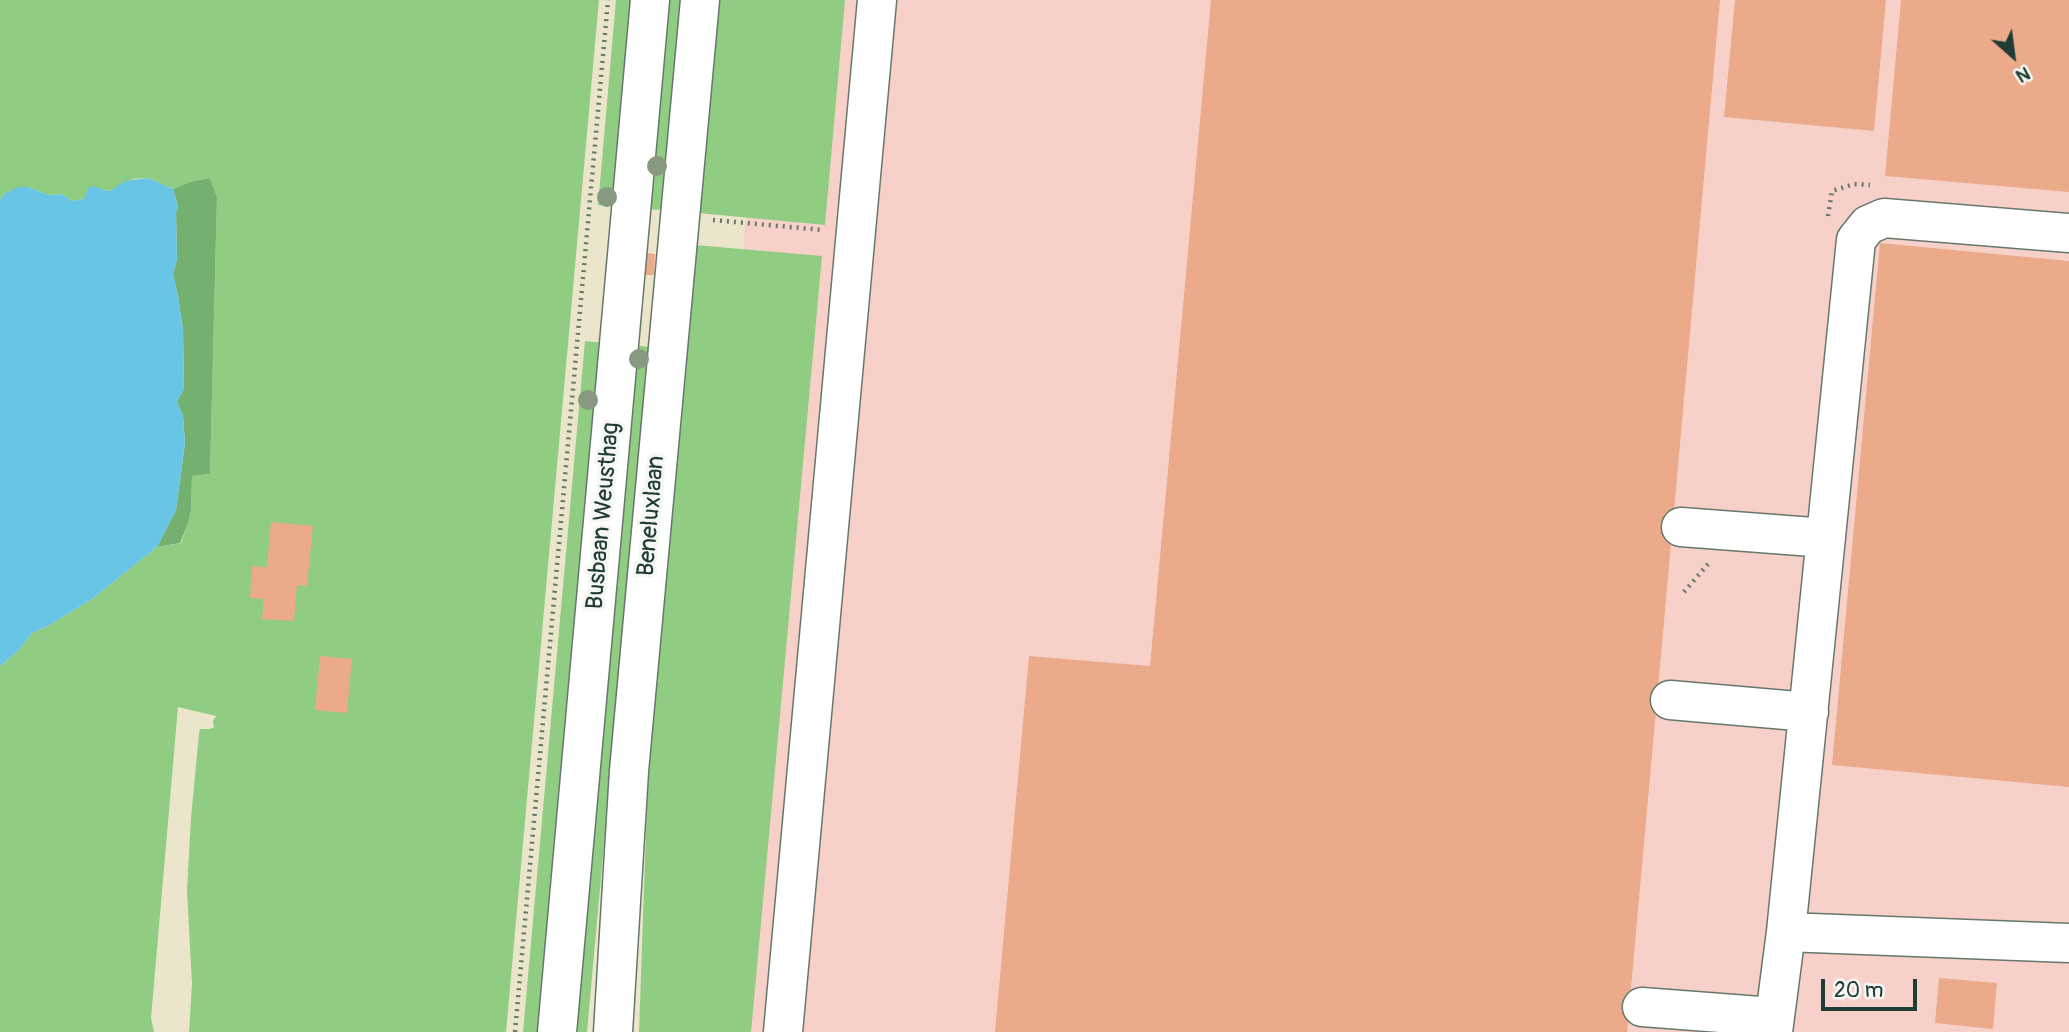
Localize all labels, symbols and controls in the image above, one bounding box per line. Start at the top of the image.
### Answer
north arrow [1978,21,2048,91]
text: N [2012,61,2034,88]
street label: Busbaan Weusthag [581,421,627,611]
street label: Beneluxlaan [632,454,672,578]
scale bar [1824,965,1920,1009]
text: 20 m [1834,977,1883,1004]

